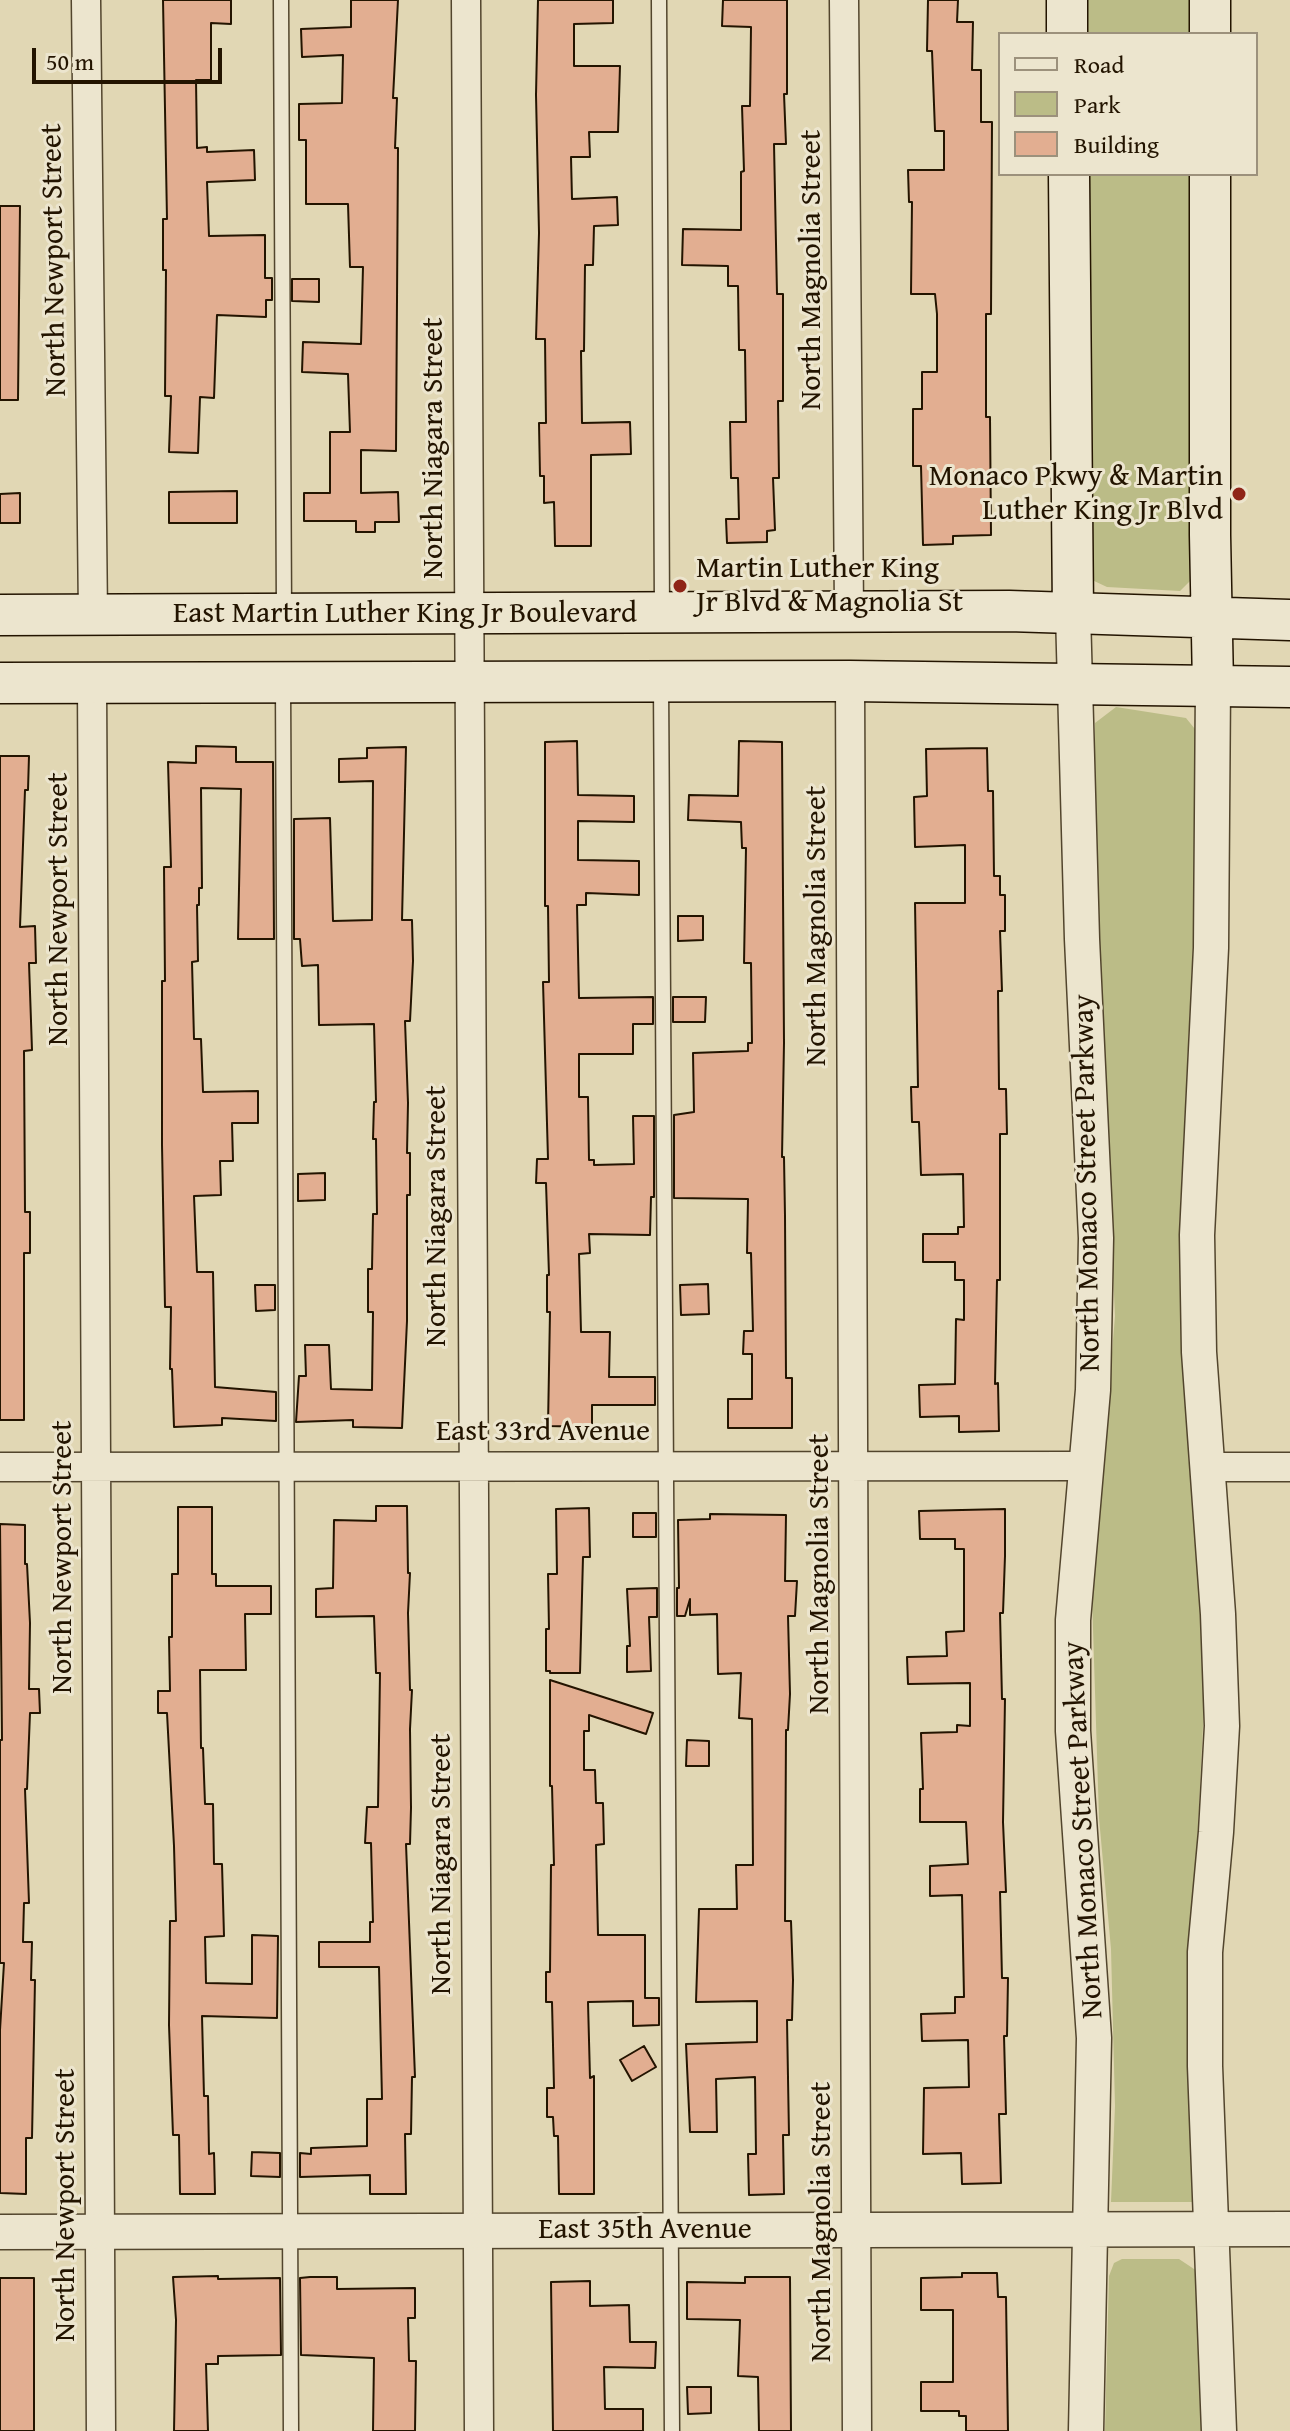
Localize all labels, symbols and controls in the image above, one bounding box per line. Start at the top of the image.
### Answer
scale bar [36,32,226,82]
legend [998,32,1258,176]
text: 50 m [46,44,94,79]
text: Road [1074,47,1124,82]
text: Park [1074,87,1120,122]
street label: North Newport Street [35,123,75,397]
text: Building [1074,127,1159,162]
street label: North Magnolia Street [794,130,830,410]
street label: North Niagara Street [416,317,452,579]
place label: Monaco Pkwy & Martin Luther King Jr Blvd [929,459,1223,530]
marker: Monaco Pkwy & Martin Luther King Jr Blvd [1230,485,1248,503]
place label: Martin Luther King Jr Blvd & Magnolia St [696,551,963,622]
marker: Martin Luther King Jr Blvd & Magnolia St [671,577,689,595]
street label: East Martin Luther King Jr Boulevard [173,596,637,632]
street label: North Newport Street [41,772,77,1046]
street label: North Magnolia Street [799,786,835,1066]
street label: North Monaco Street Parkway [1067,994,1109,1372]
street label: North Niagara Street [419,1085,455,1347]
street label: East 33rd Avenue [436,1414,650,1450]
street label: North Newport Street [45,1420,81,1694]
street label: North Magnolia Street [802,1434,838,1714]
street label: North Monaco Street Parkway [1056,1640,1112,2020]
street label: North Niagara Street [424,1733,460,1995]
street label: North Newport Street [48,2068,84,2342]
street label: North Magnolia Street [804,2082,840,2362]
street label: East 35th Avenue [538,2212,752,2248]

